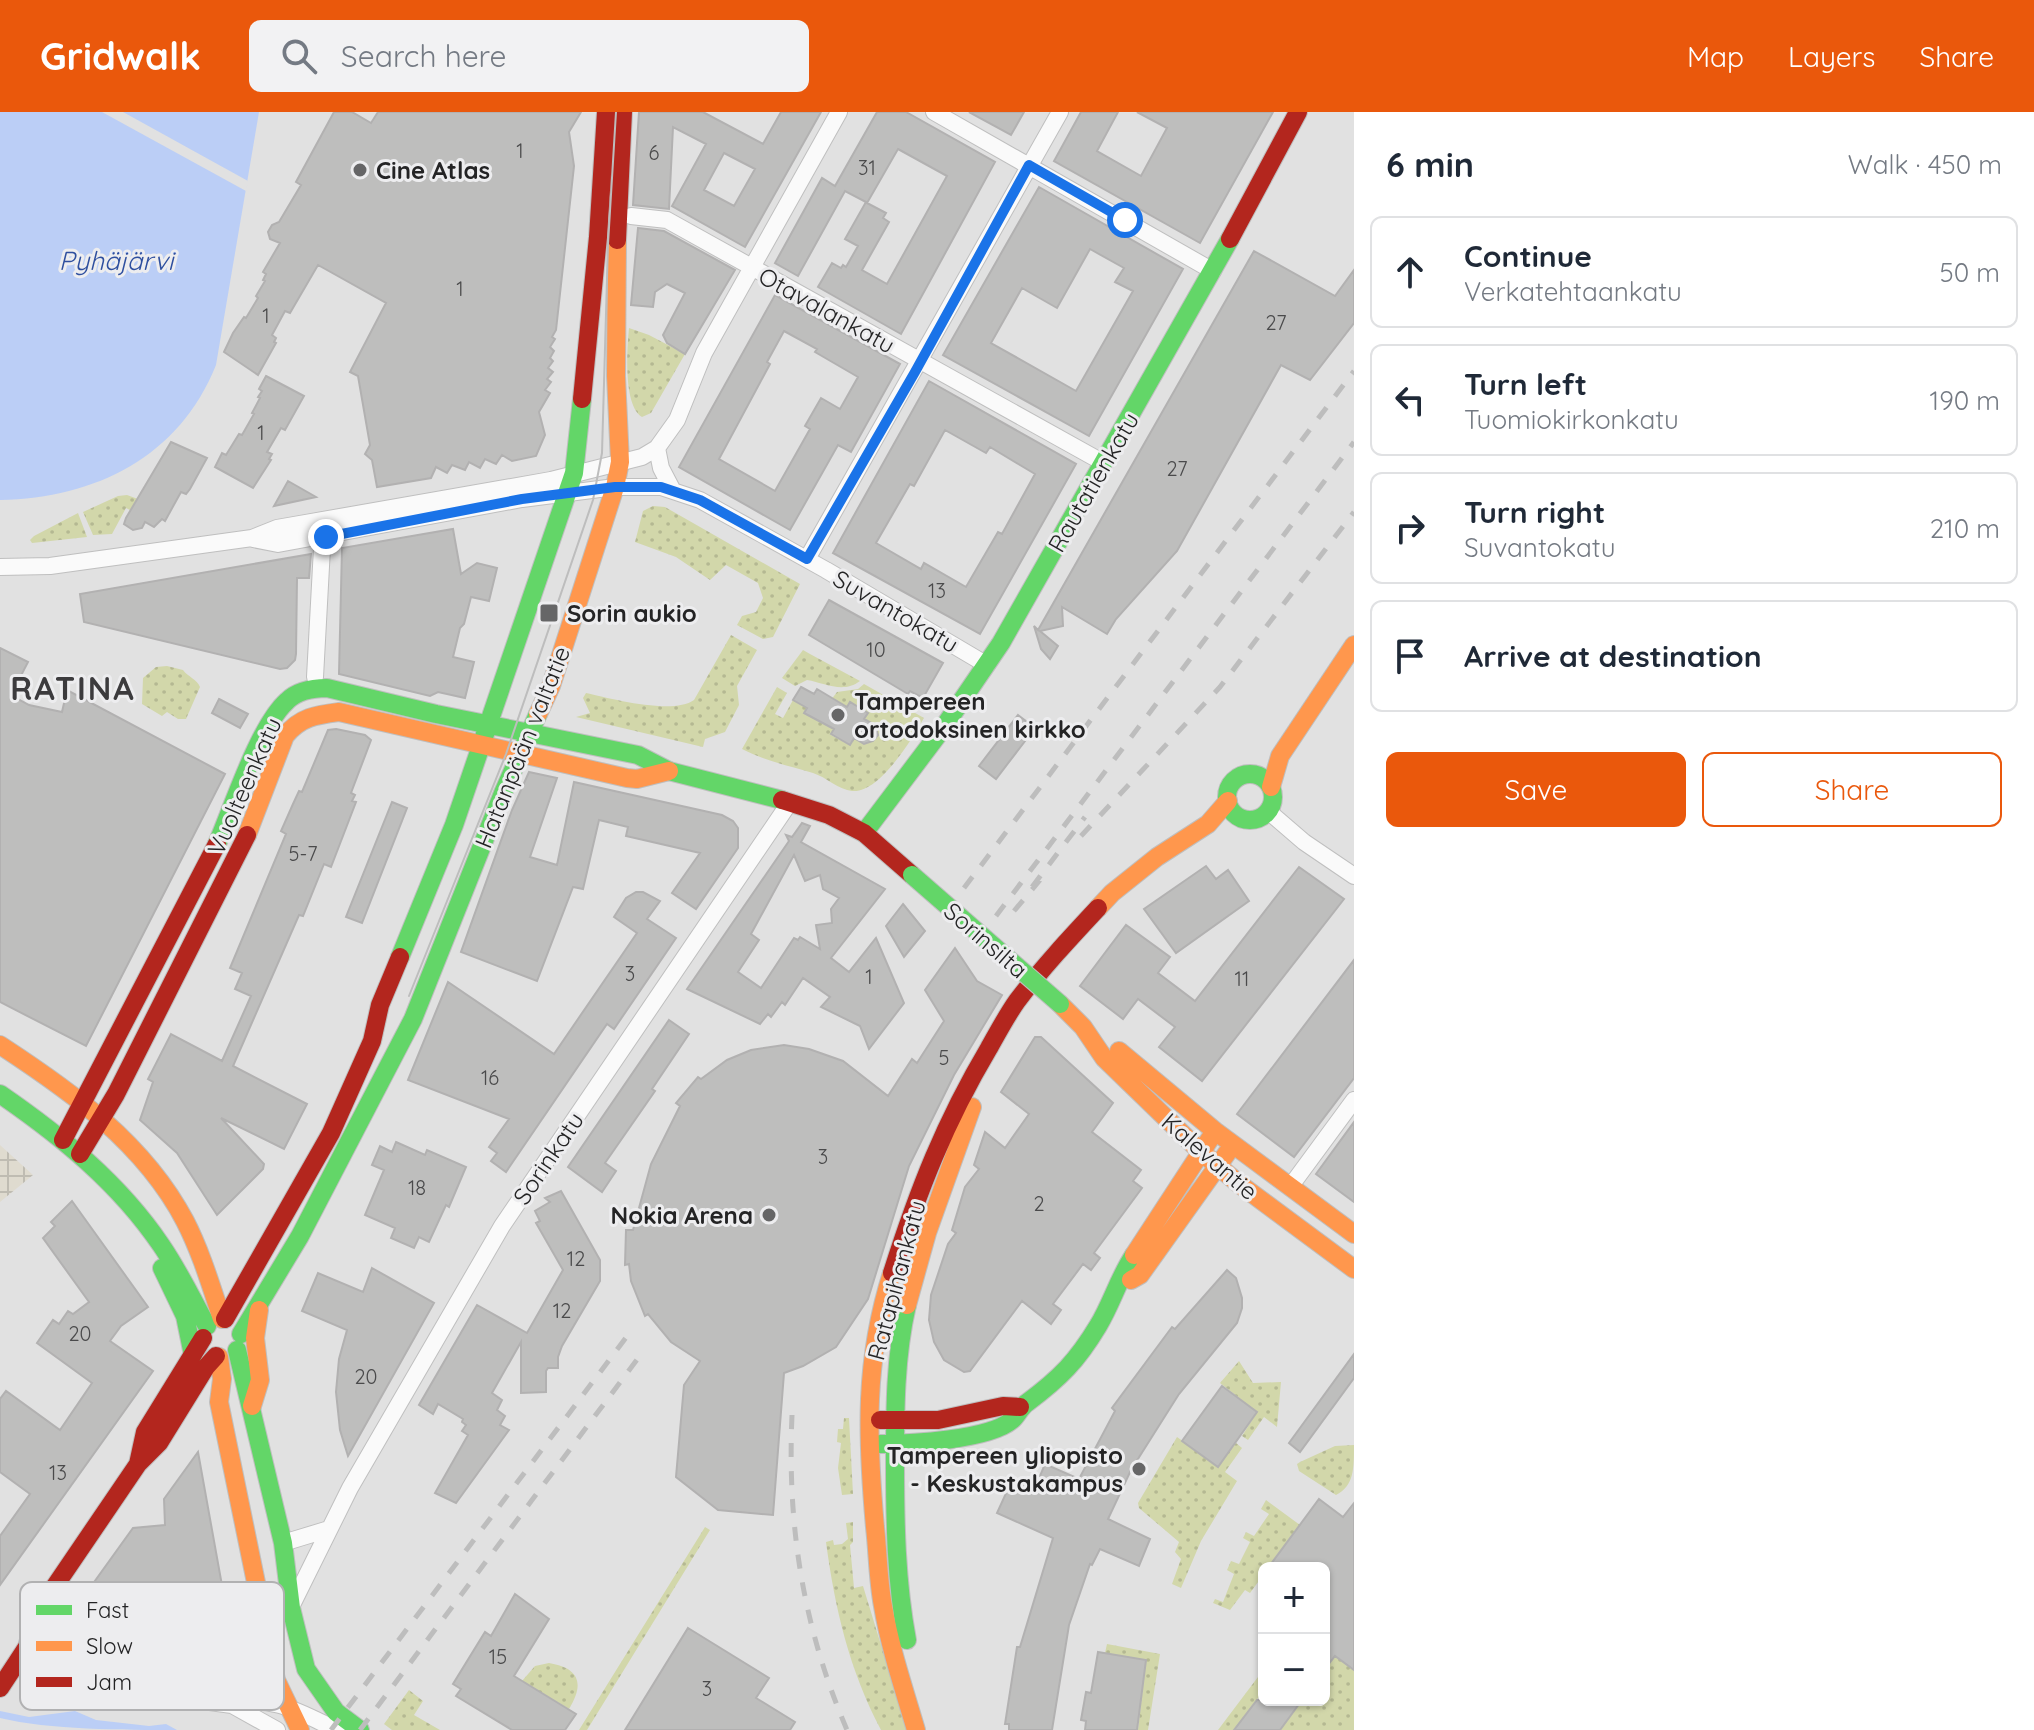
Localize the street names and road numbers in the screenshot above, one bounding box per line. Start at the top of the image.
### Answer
street label: Otavalankatu [754,260,900,360]
street label: Rautatienkatu [1041,407,1145,557]
street label: Suvantokatu [828,563,964,659]
street label: Hatanpään valtatie [468,642,576,852]
street label: Vuolteenkatu [200,713,288,859]
street label: Sorinsilta [938,896,1034,984]
street label: Sorinkatu [506,1106,590,1210]
street label: Kalevantie [1156,1106,1264,1206]
street label: Ratapihankatu [860,1197,932,1363]

